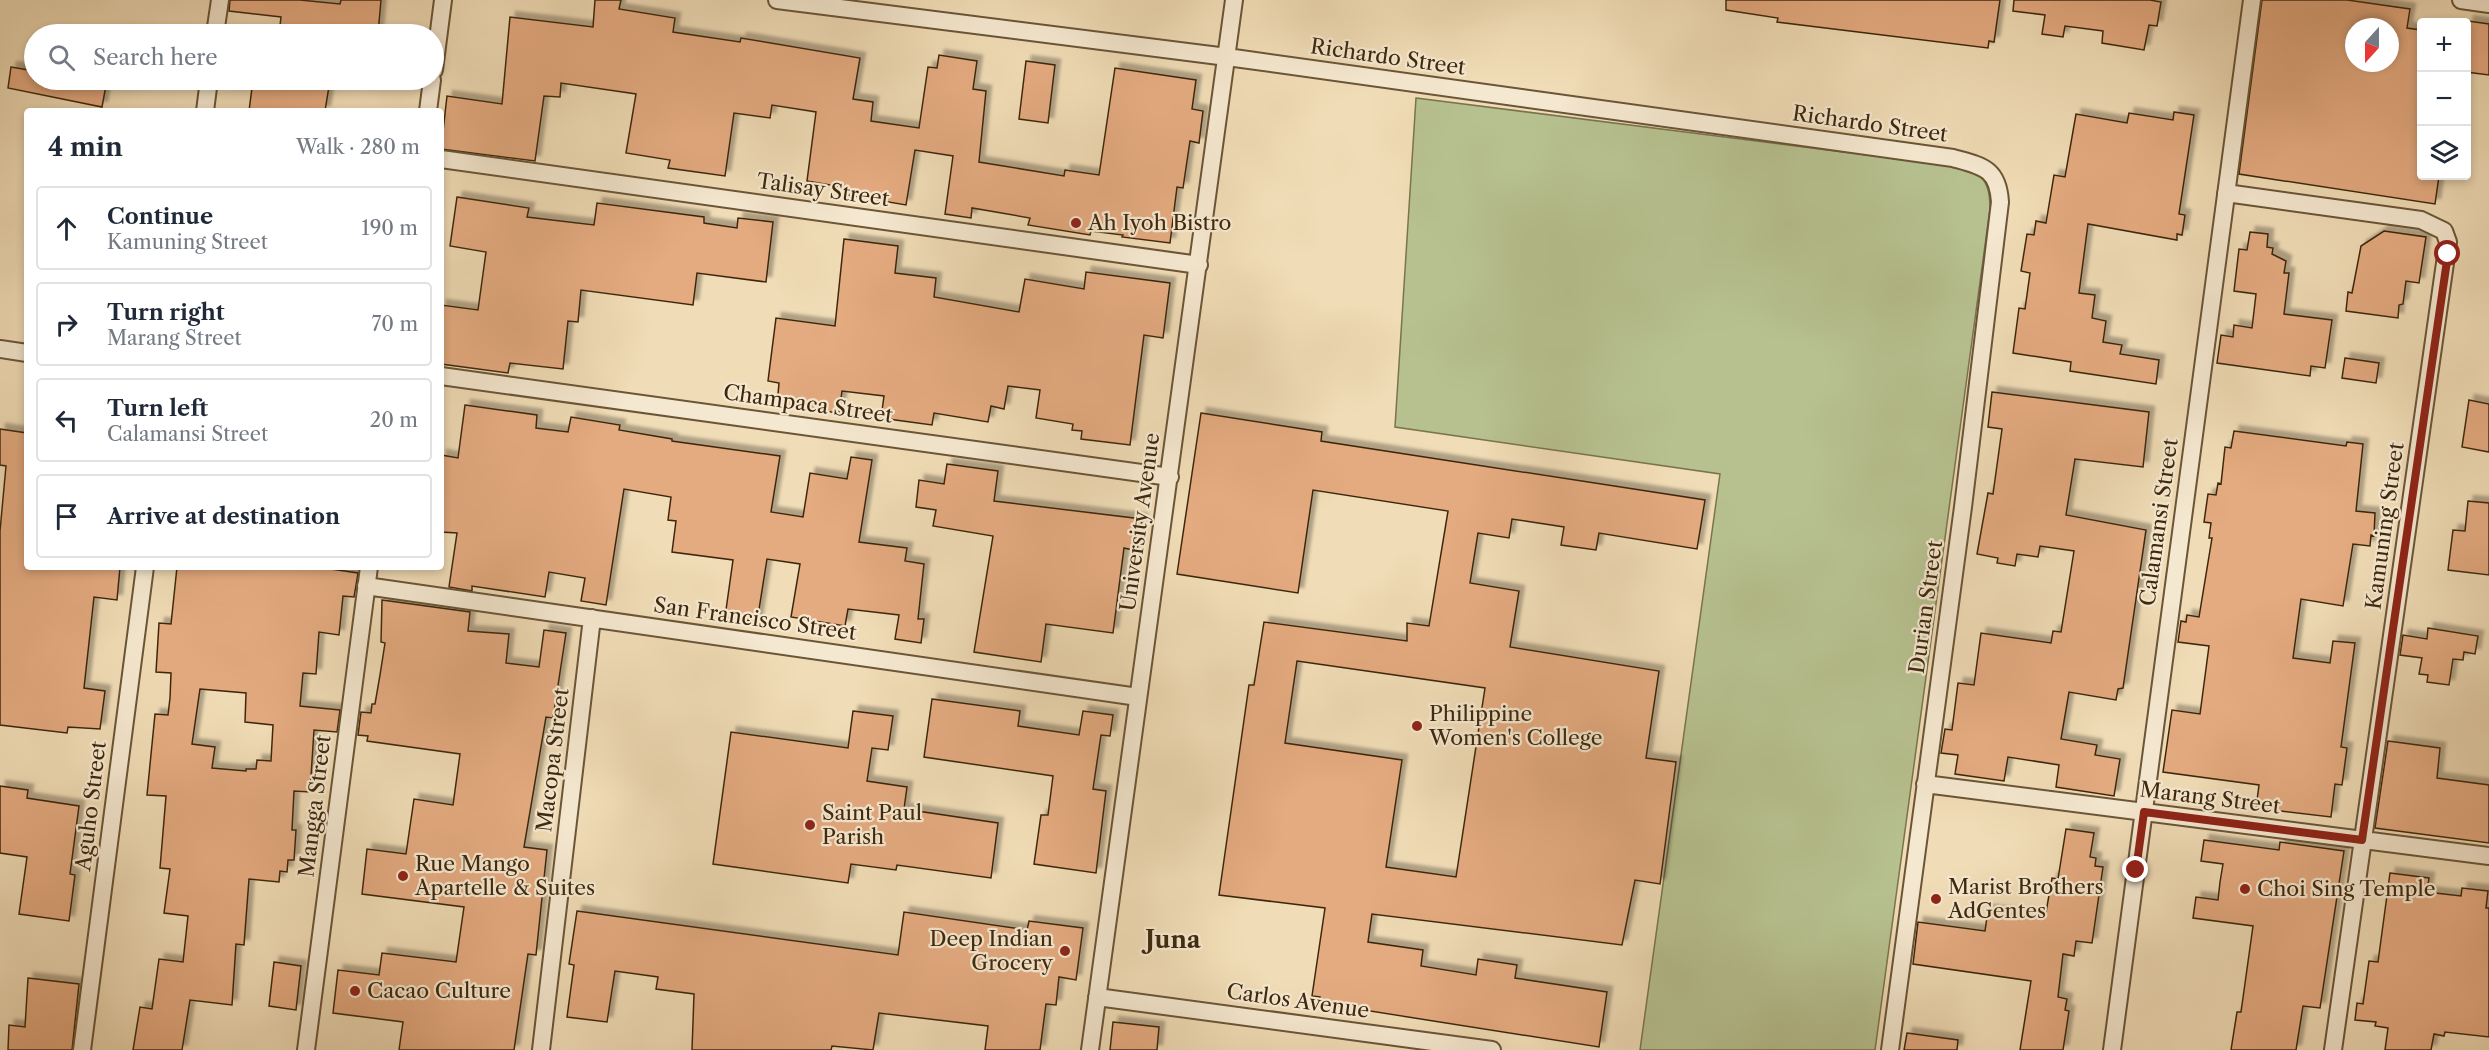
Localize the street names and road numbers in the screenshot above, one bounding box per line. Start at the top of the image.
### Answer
street label: Richardo Street [1309,33,1468,80]
street label: Richardo Street [1791,100,1950,147]
street label: Talisay Street [755,168,891,211]
street label: Champaca Street [722,379,895,428]
street label: University Avenue [1115,431,1164,613]
street label: Calamansi Street [2134,436,2183,607]
street label: Kamuning Street [2360,440,2409,611]
street label: Durian Street [1904,538,1947,675]
street label: San Francisco Street [652,592,859,645]
street label: Macopa Street [531,686,574,833]
street label: Mangga Street [293,733,336,879]
street label: Aguho Street [70,739,111,873]
street label: Marang Street [2138,776,2282,819]
street label: Carlos Avenue [1225,978,1371,1023]

